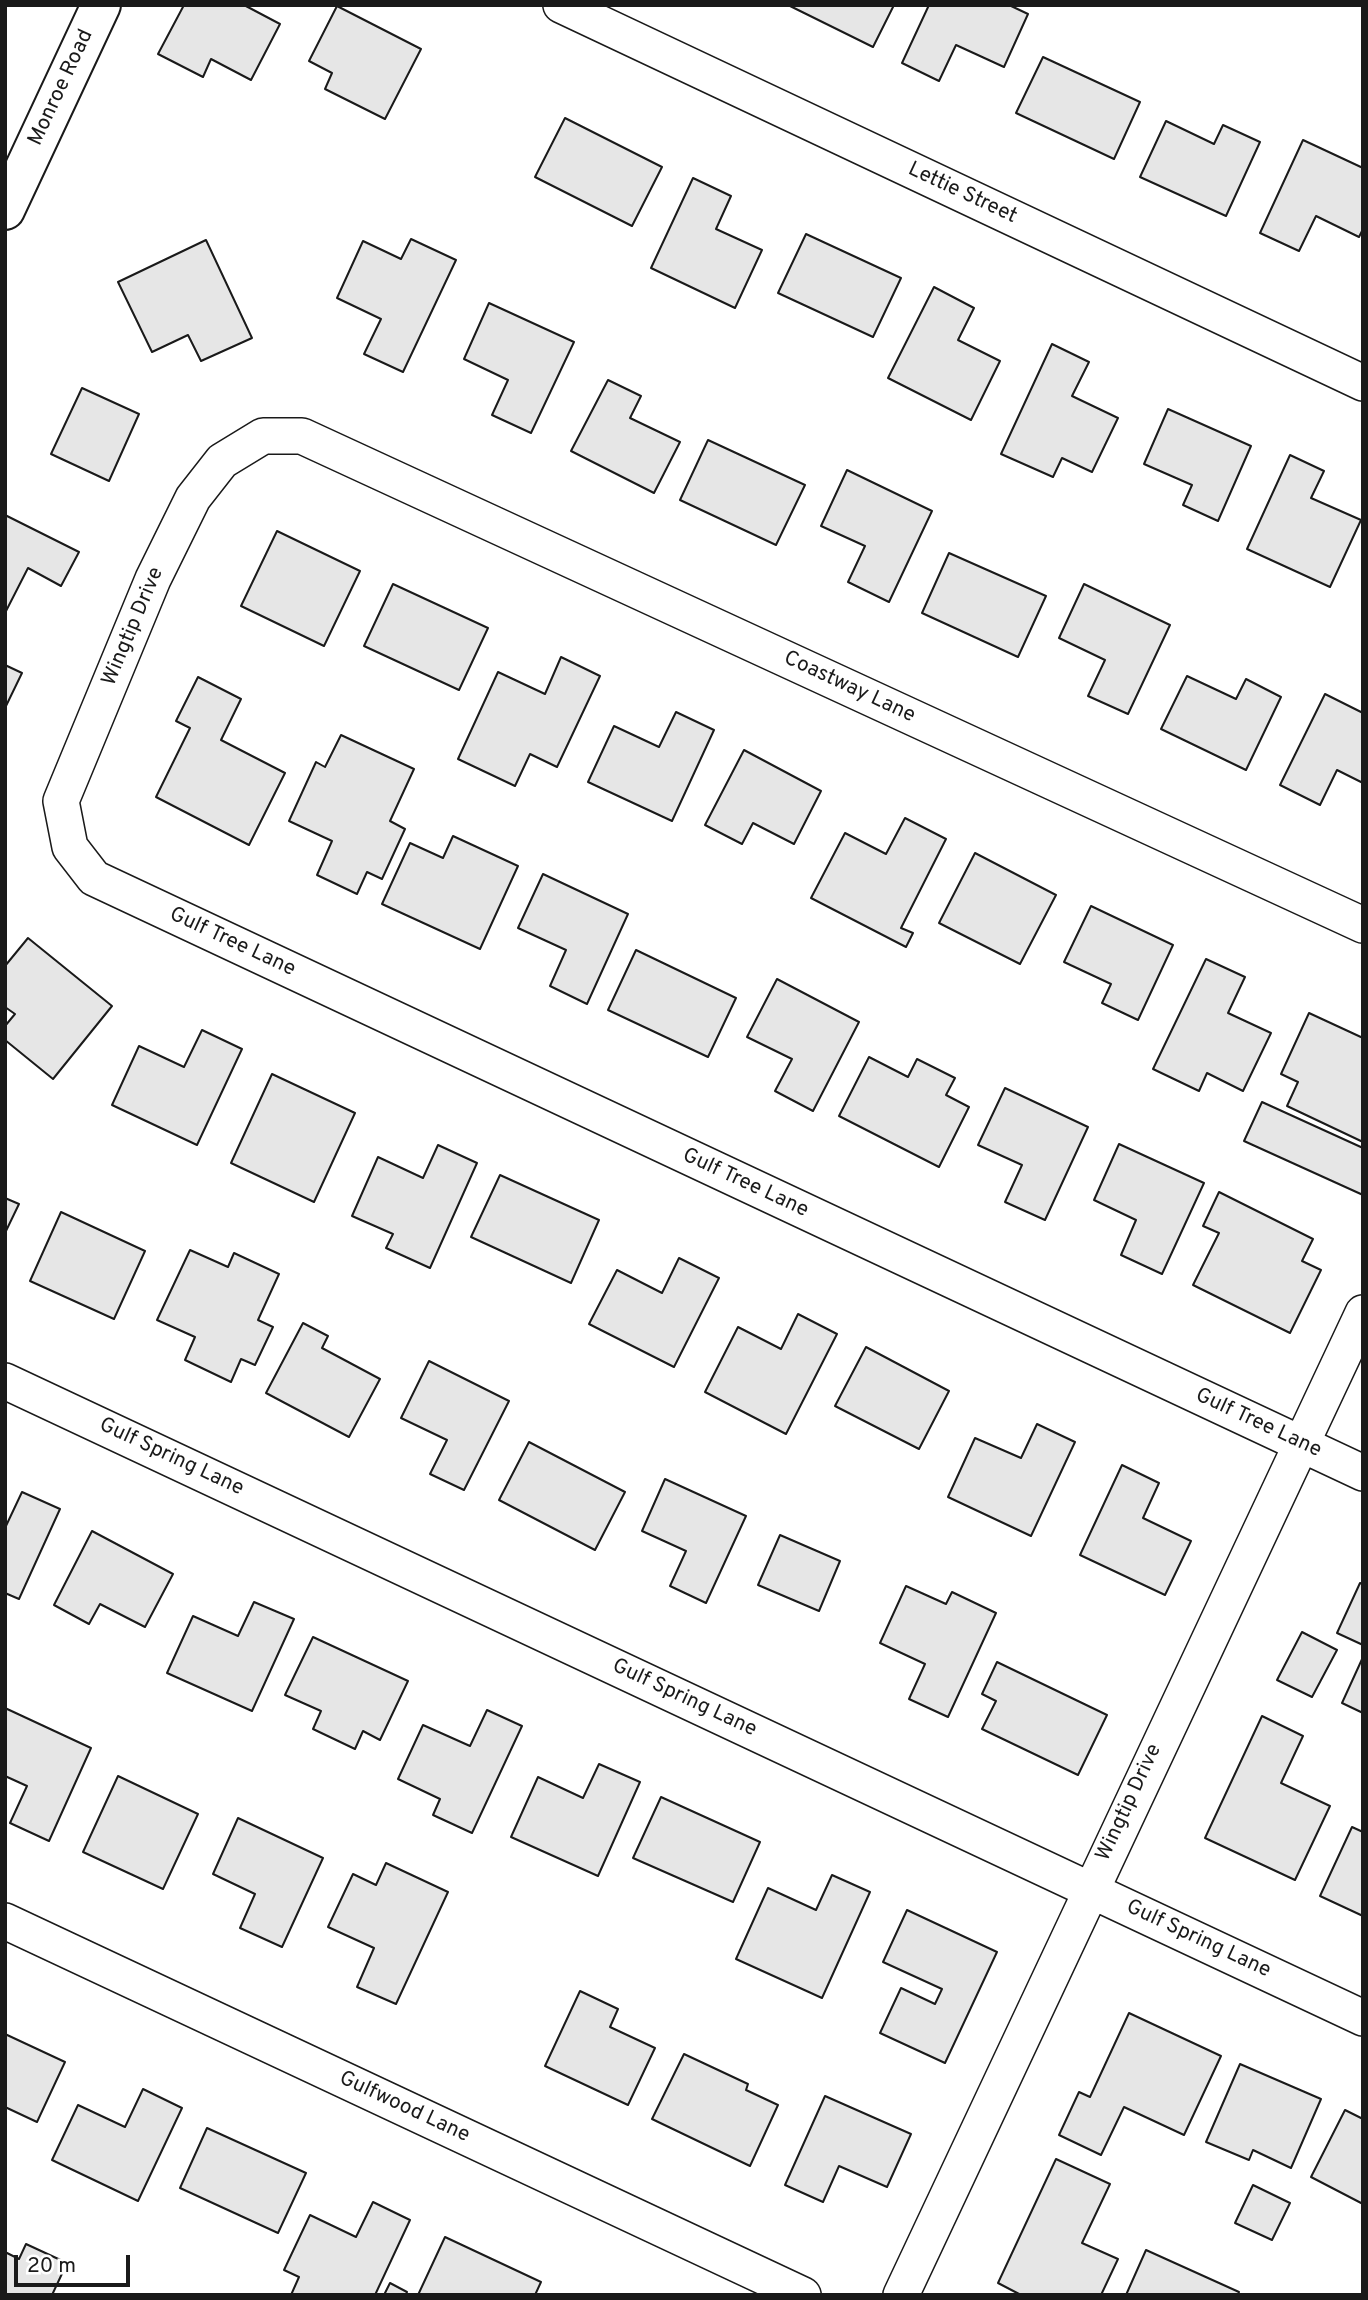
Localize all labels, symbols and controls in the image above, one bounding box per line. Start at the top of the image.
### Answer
street label: Monroe Road [24,26,100,150]
street label: Lettie Street [903,158,1021,230]
street label: Wingtip Drive [98,564,170,690]
street label: Coastway Lane [779,647,919,729]
street label: Gulf Tree Lane [165,903,299,983]
street label: Gulf Tree Lane [678,1144,812,1224]
street label: Gulf Tree Lane [1191,1384,1325,1464]
street label: Gulf Spring Lane [95,1413,247,1503]
street label: Gulf Spring Lane [608,1654,760,1744]
street label: Wingtip Drive [1092,1740,1168,1866]
street label: Gulf Spring Lane [1122,1895,1274,1985]
street label: Gulfwood Lane [335,2067,473,2149]
scale bar [18,2240,133,2284]
text: 20 m [27,2253,76,2280]

